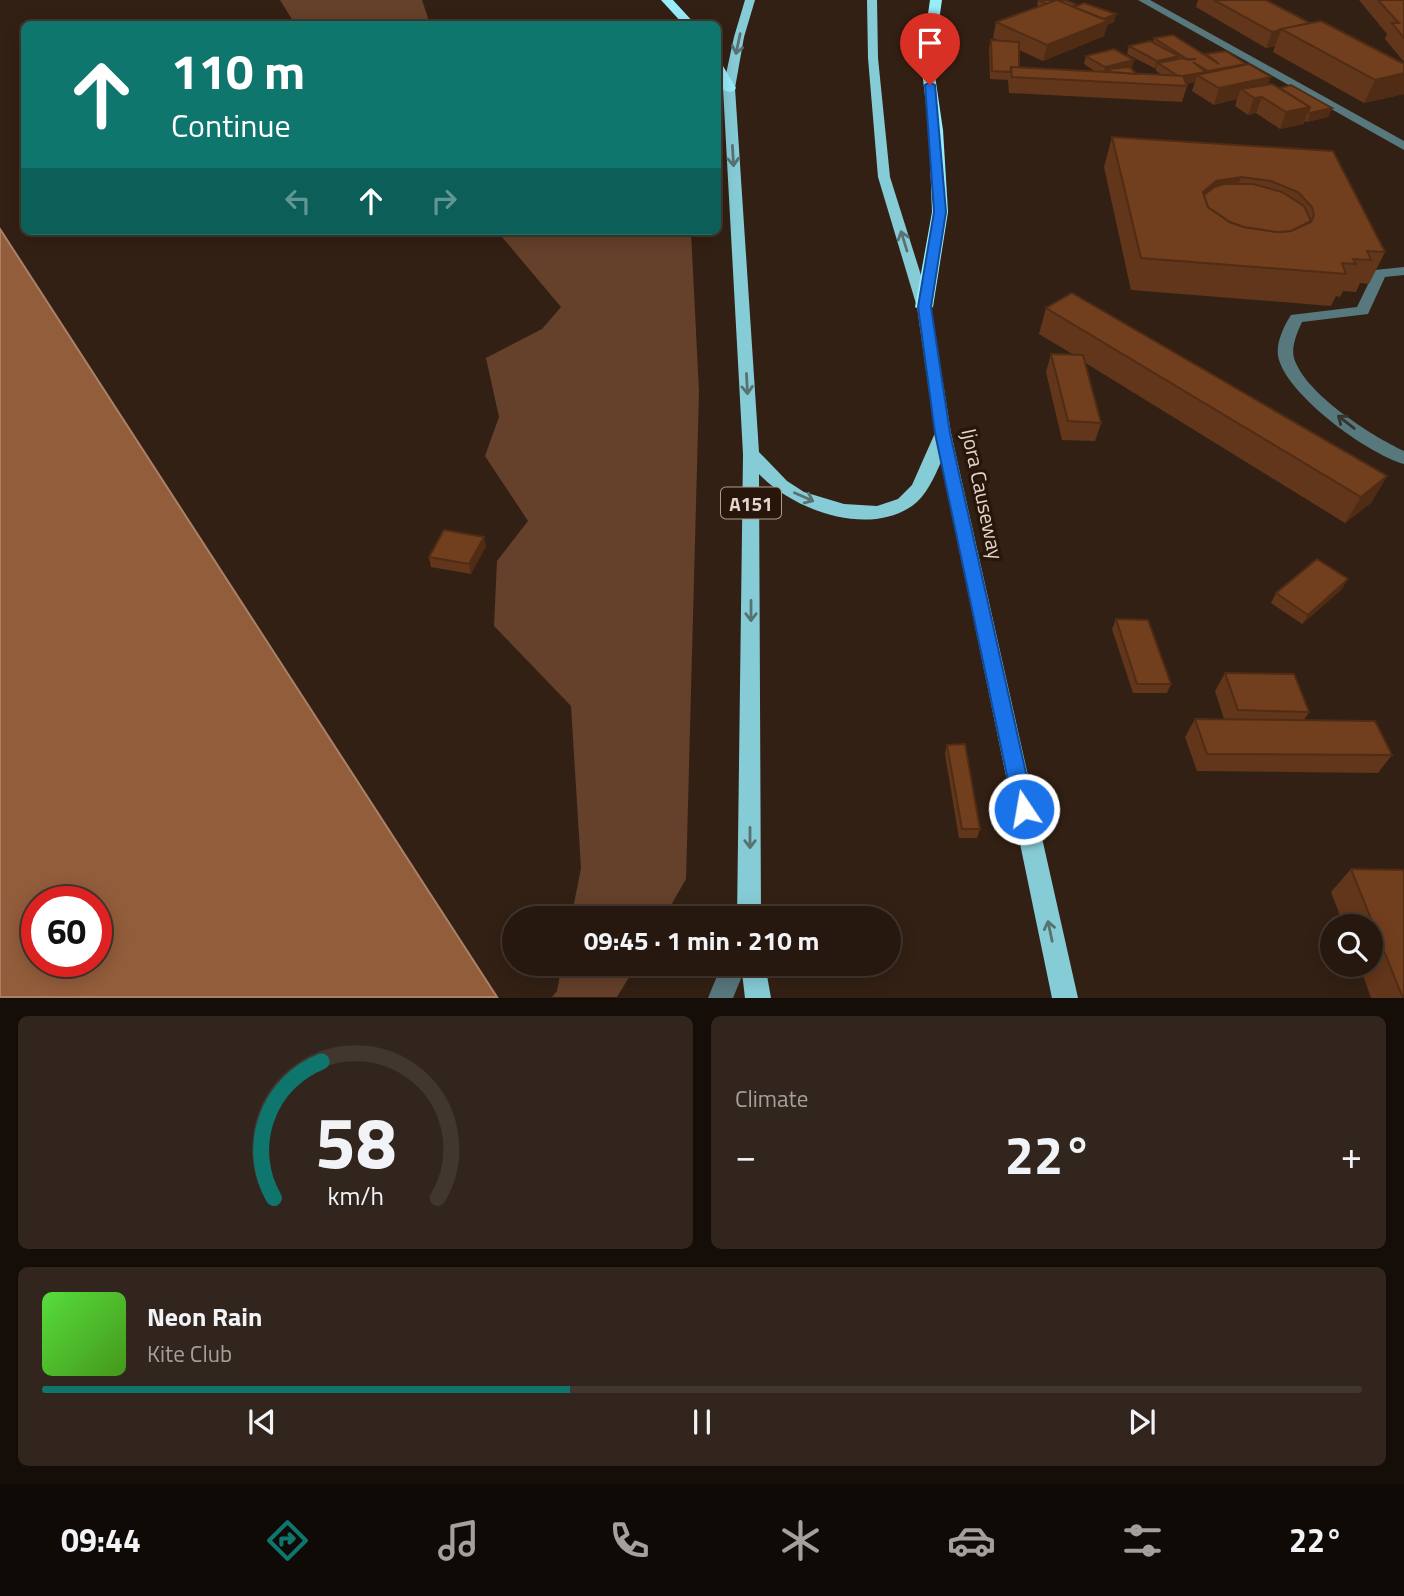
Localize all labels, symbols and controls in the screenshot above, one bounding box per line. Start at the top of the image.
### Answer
pin [900,13,960,85]
icon: arrive [911,24,949,62]
one-way arrow [731,32,744,55]
text: 110 m [171,33,305,108]
icon: ahead [56,49,147,140]
text: Continue [171,101,291,149]
one-way arrow [727,145,740,168]
icon: left [279,182,317,220]
icon: ahead [352,182,390,220]
icon: right [425,182,463,220]
one-way arrow [897,231,909,253]
one-way arrow [741,372,754,394]
one-way arrow [1337,415,1356,430]
street label: Ijora Causeway [954,426,1012,562]
road number: A151 [721,488,781,518]
one-way arrow [793,491,814,504]
one-way arrow [744,599,758,622]
position arrow [987,772,1061,846]
one-way arrow [743,827,757,850]
speed limit sign: 60 [21,886,112,977]
map controls [1320,914,1383,977]
button: search [1320,914,1383,977]
one-way arrow [1043,920,1057,943]
text: 09:45 · 1 min · 210 m [584,921,819,960]
text: Climate [735,1081,808,1116]
text: 58 [315,1087,396,1197]
text: 22° [1005,1115,1092,1194]
text: − [735,1126,756,1184]
text: + [1341,1126,1362,1184]
text: km/h [327,1177,384,1215]
text: Neon Rain [147,1297,262,1336]
text: Kite Club [147,1336,232,1371]
icon: previous [243,1403,281,1441]
icon: pause [683,1403,721,1441]
icon: next [1123,1403,1161,1441]
text: 09:44 [61,1516,141,1564]
icon: directions [263,1516,312,1565]
icon: music [434,1516,483,1565]
icon: phone [605,1516,654,1565]
icon: climate [776,1516,825,1565]
icon: car [947,1516,996,1565]
icon: filters [1118,1516,1167,1565]
text: 22° [1289,1516,1343,1564]

